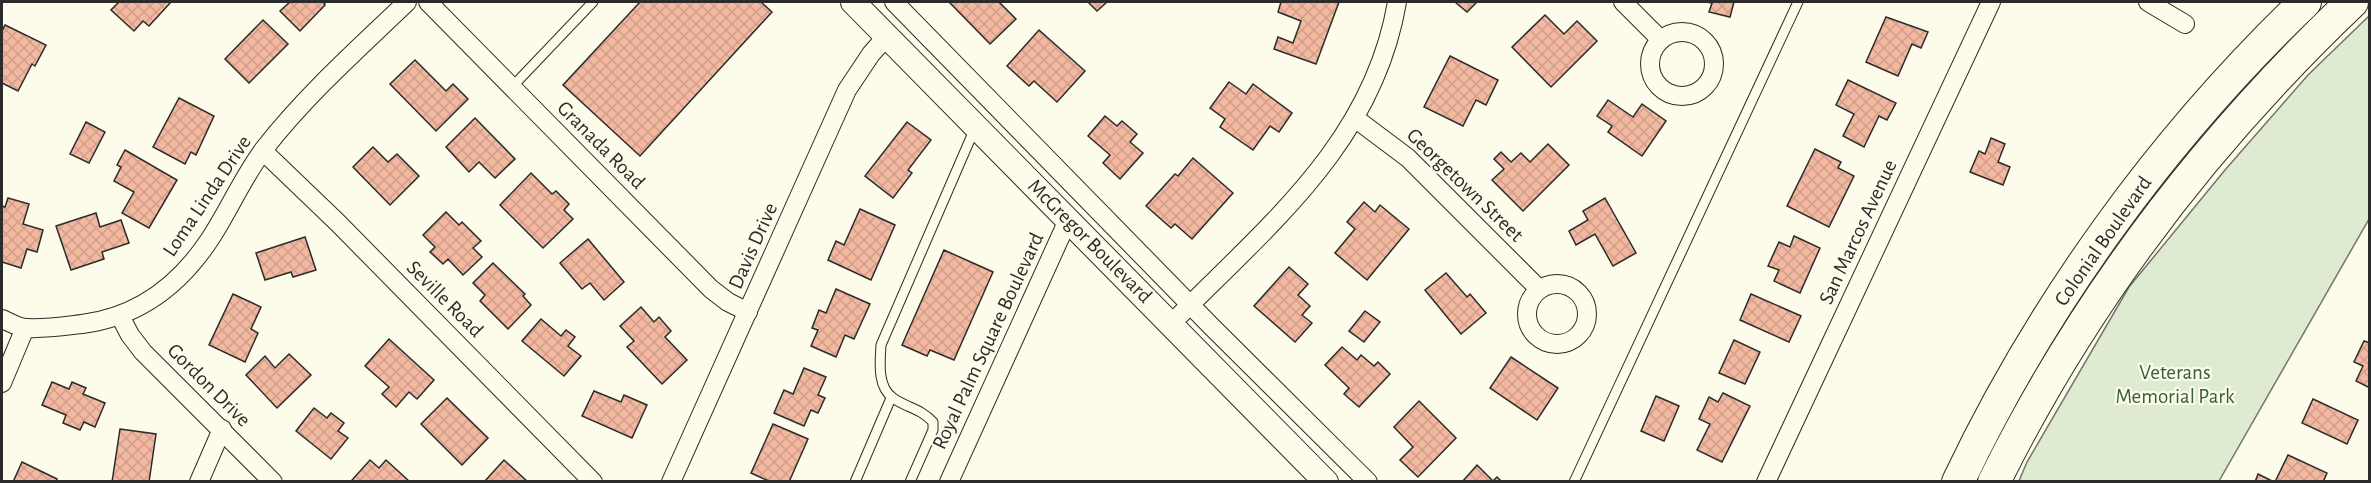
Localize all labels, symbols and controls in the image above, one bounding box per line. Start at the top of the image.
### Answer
street label: Granada Road [553,97,649,193]
street label: Georgetown Street [1403,124,1528,246]
street label: Loma Linda Drive [159,132,255,260]
street label: San Marcos Avenue [1815,157,1901,307]
street label: Colonial Boulevard [2051,172,2156,310]
street label: McGregor Boulevard [1024,175,1156,307]
street label: Davis Drive [725,200,781,292]
street label: Royal Palm Square Boulevard [929,229,1048,453]
street label: Seville Road [403,257,487,341]
street label: Gordon Drive [163,339,255,431]
park label: Veterans Memorial Park [2115,362,2235,407]

